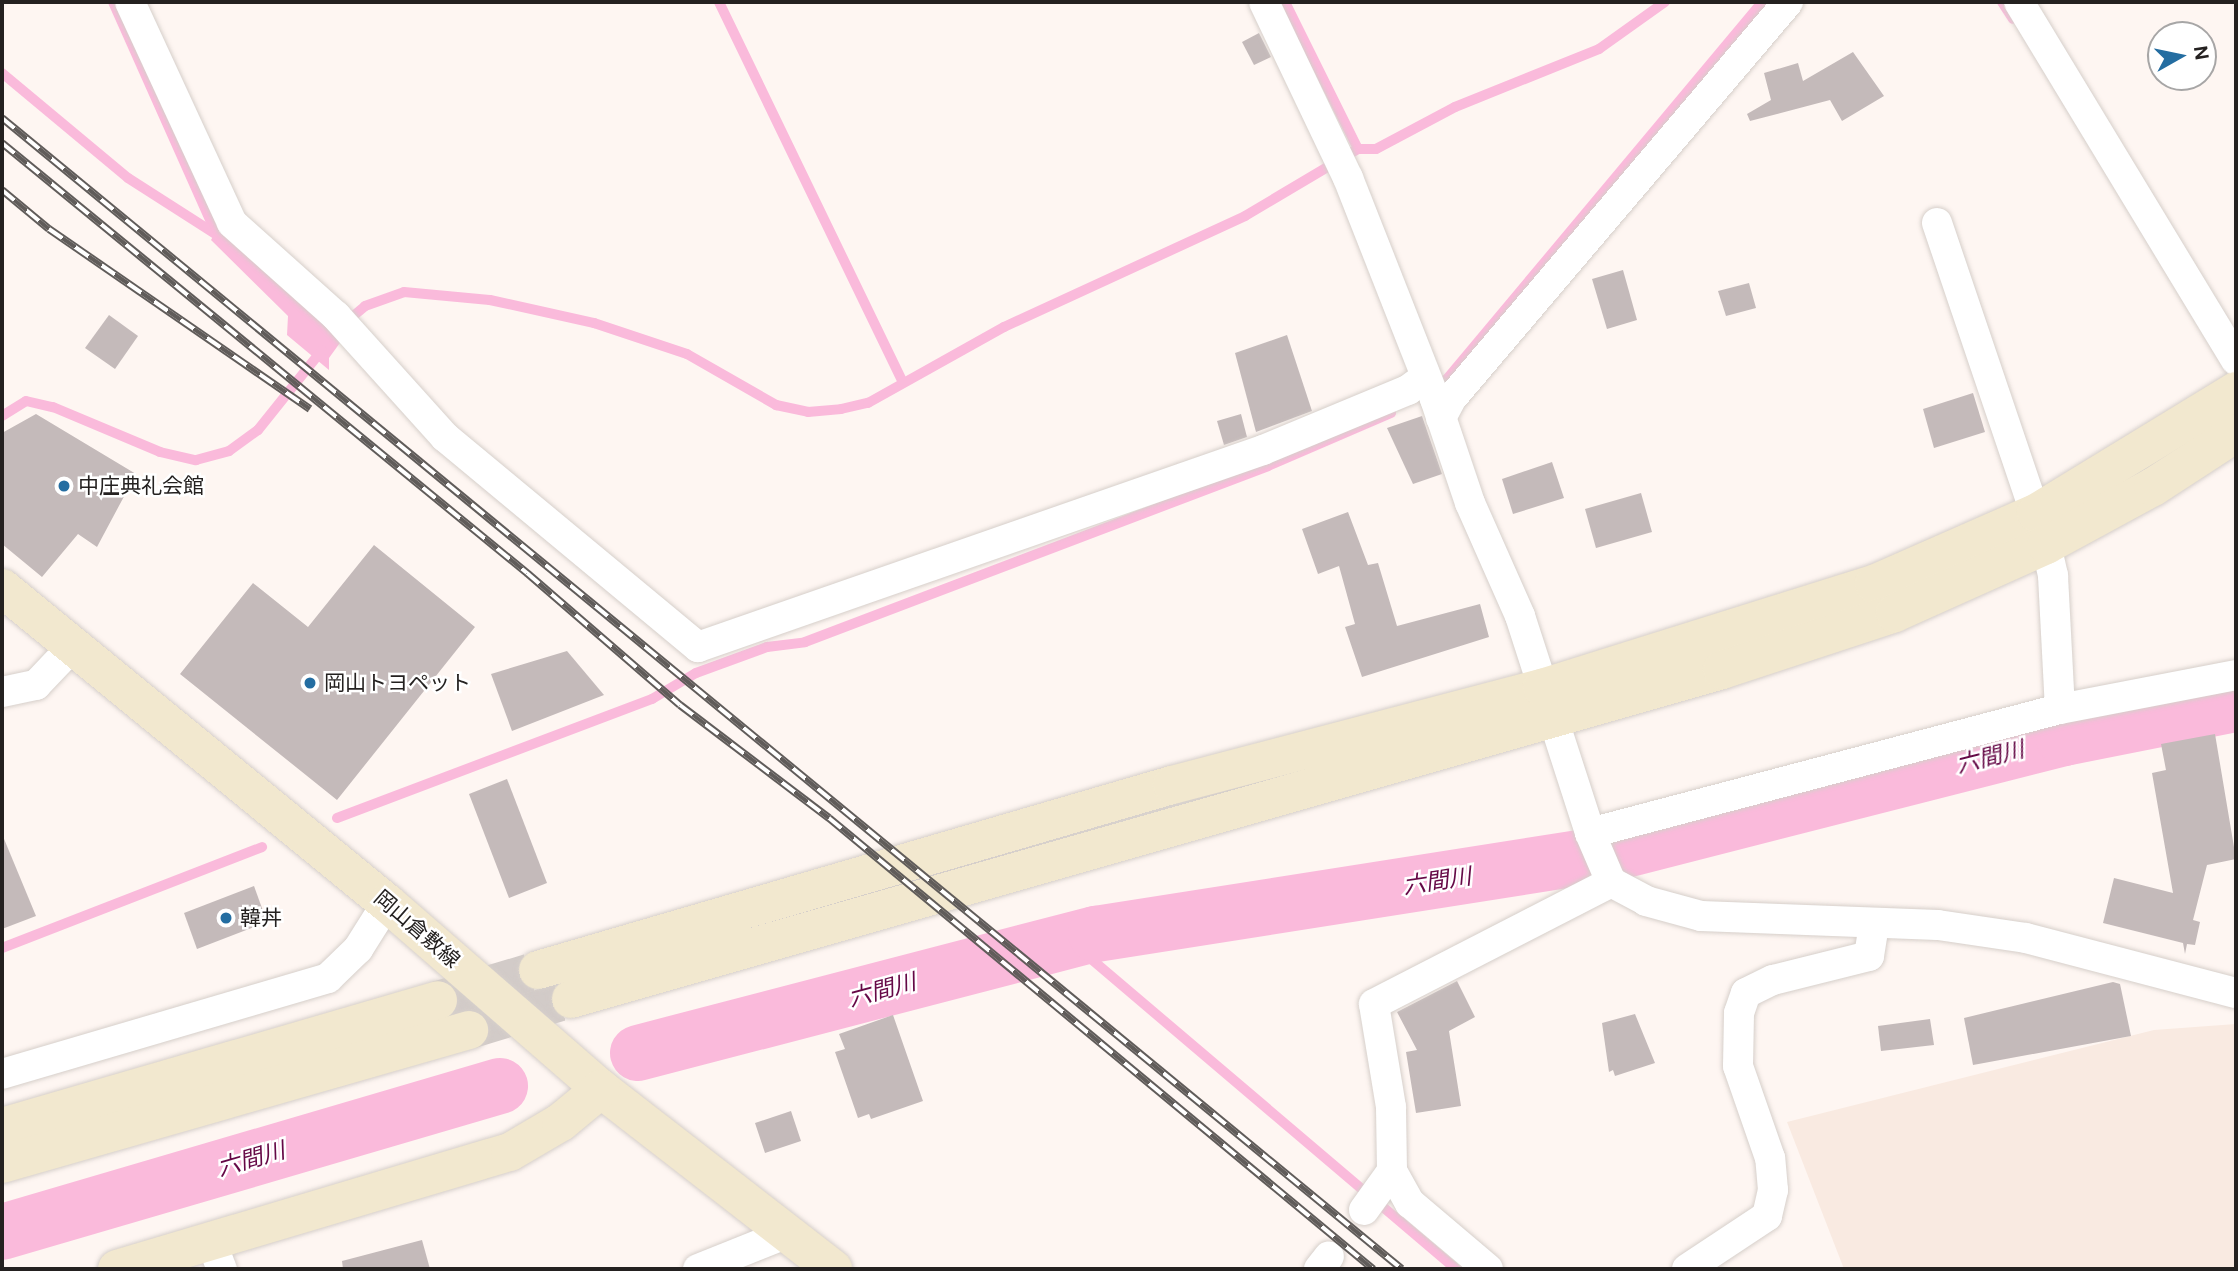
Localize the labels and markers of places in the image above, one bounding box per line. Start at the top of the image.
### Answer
place label: 中庄典礼会館 [78,473,204,499]
marker: 中庄典礼会館 [56,478,72,494]
place label: 岡山トヨペット [324,670,471,696]
marker: 岡山トヨペット [302,675,318,691]
place label: 韓丼 [240,905,282,931]
marker: 韓丼 [218,910,234,926]

